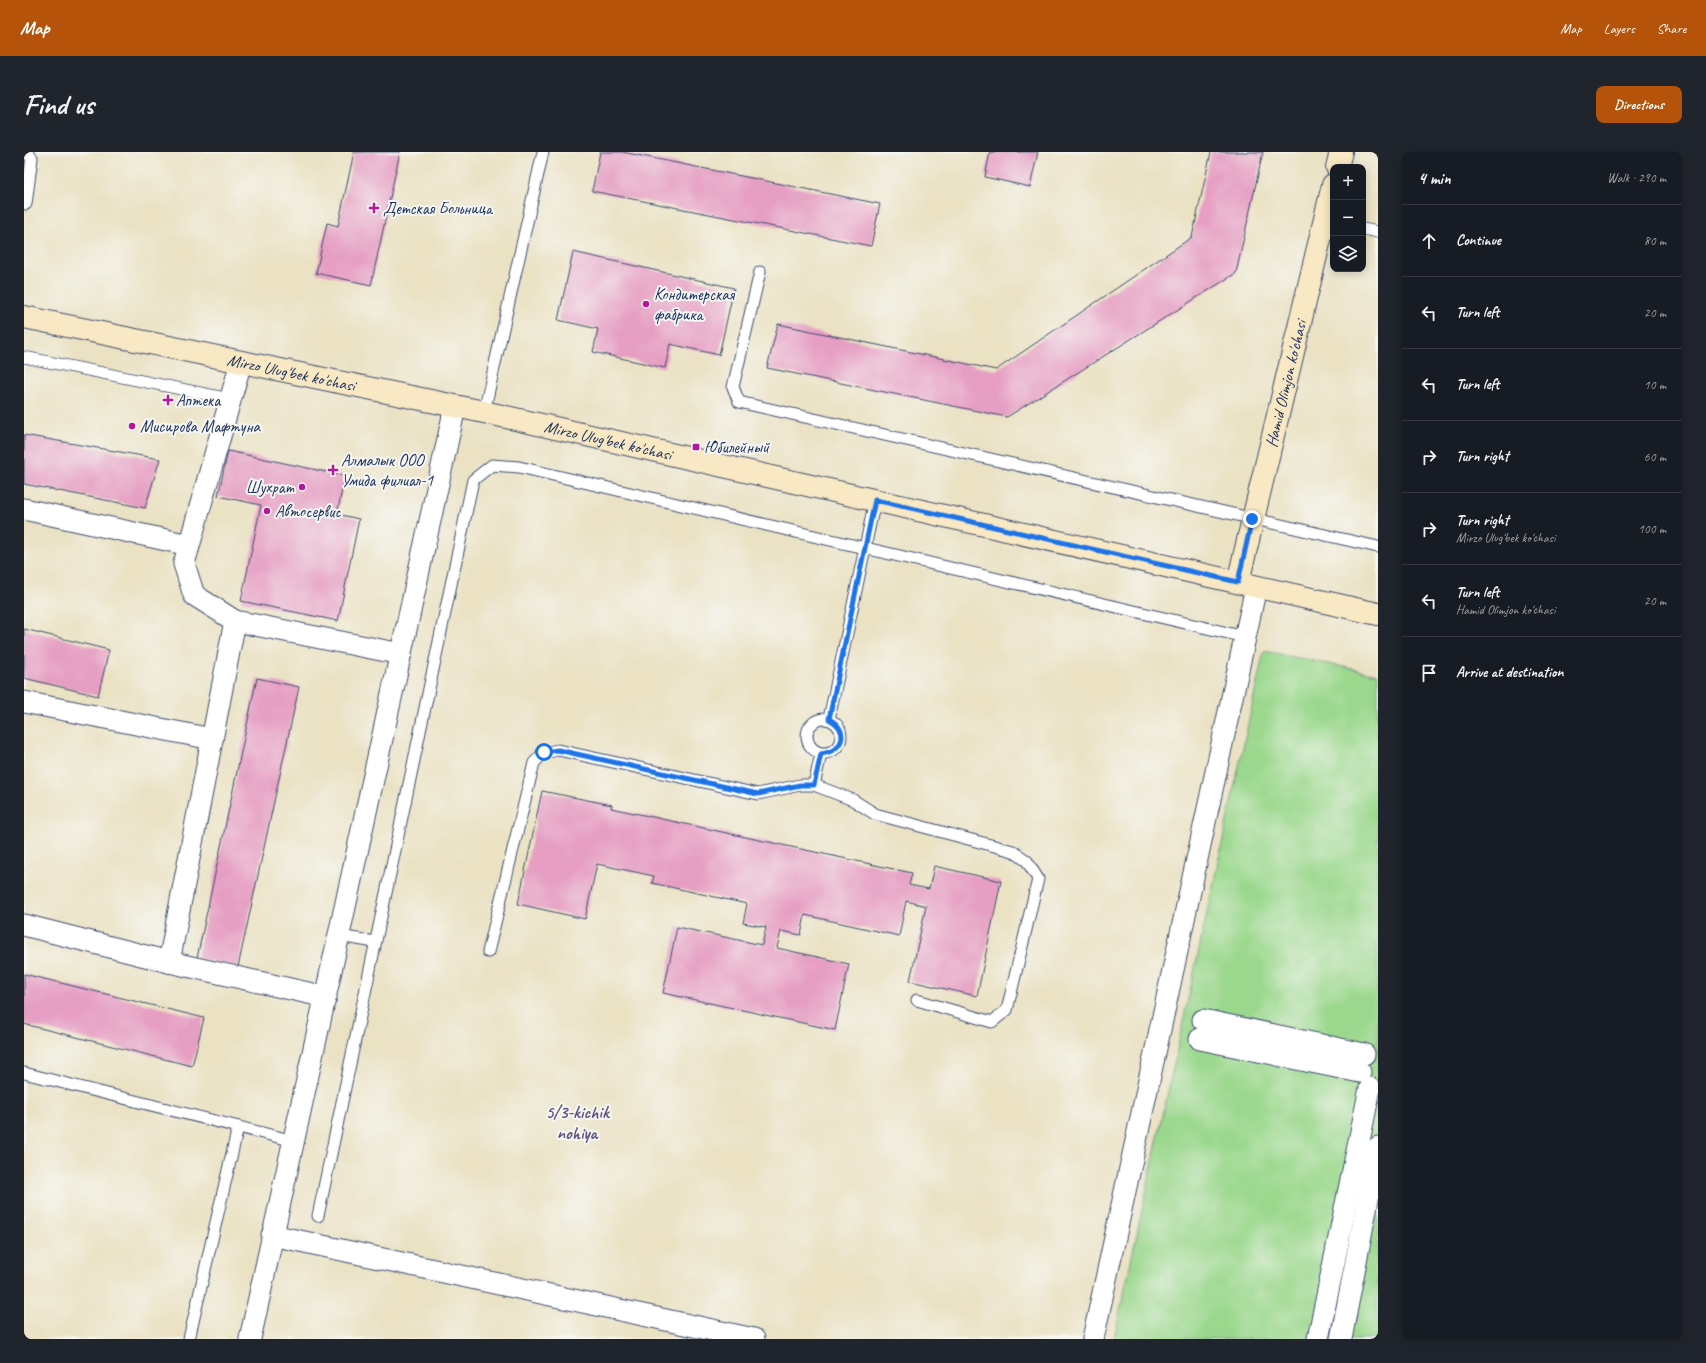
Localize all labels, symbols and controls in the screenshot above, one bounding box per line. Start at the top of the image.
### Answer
text: Map [20,16,50,40]
text: Map [1560,20,1582,37]
text: Layers [1604,20,1635,37]
text: Share [1657,20,1686,37]
button: Directions [1596,86,1682,123]
text: Find us [24,87,94,122]
map controls [1330,164,1366,272]
button: + [1330,164,1366,200]
text: 4 min [1418,168,1451,189]
text: Walk · 290 m [1607,170,1666,186]
place label: Детская Больница [383,198,494,219]
button: − [1330,200,1366,236]
marker: Детская Больница [368,202,380,214]
icon: ahead [1418,230,1440,252]
text: Continue [1456,231,1501,250]
text: 80 m [1644,233,1666,249]
button: layers [1330,236,1366,272]
place label: Кондитерская фабрика [654,284,736,325]
marker: Кондитерская фабрика [641,299,651,309]
icon: left [1418,302,1440,324]
text: Turn left [1456,303,1499,322]
text: 20 m [1644,305,1666,321]
street label: Hamid Olimjon ko'chasi [1261,316,1312,450]
street label: Mirzo Ulug'bek ko'chasi [225,349,359,397]
icon: left [1418,374,1440,396]
text: Turn left [1456,375,1499,394]
text: 10 m [1644,377,1666,393]
place label: Аптека [176,390,221,411]
marker: Аптека [163,395,173,405]
place label: Мисирова Мафтуна [140,416,261,437]
street label: Mirzo Ulug'bek ko'chasi [542,416,676,466]
marker: Мисирова Мафтуна [127,421,137,431]
place label: Юбилейный [704,437,770,458]
marker: Юбилейный [691,442,701,452]
icon: right [1418,446,1440,468]
text: Turn right [1456,447,1509,466]
text: 60 m [1644,449,1666,465]
place label: Алмалык ООО Умида филиал-1 [341,450,434,491]
marker: Алмалык ООО Умида филиал-1 [328,465,338,475]
place label: Шухрат [246,477,294,498]
marker: Шухрат [297,482,307,492]
place label: Автосервис [275,501,341,522]
marker: Автосервис [262,506,272,516]
route end [1243,510,1261,528]
text: Turn right [1456,511,1509,530]
icon: right [1418,518,1440,540]
text: 100 m [1638,521,1666,537]
text: Mirzo Ulug'bek ko'chasi [1456,530,1556,546]
text: Turn left [1456,583,1499,602]
icon: left [1418,590,1440,612]
text: 20 m [1644,593,1666,609]
text: Hamid Olimjon ko'chasi [1456,602,1555,618]
icon: arrive [1418,662,1440,684]
text: Arrive at destination [1456,663,1563,682]
route start [535,743,553,761]
district label: 5/3-kichik nohiya [545,1101,611,1144]

